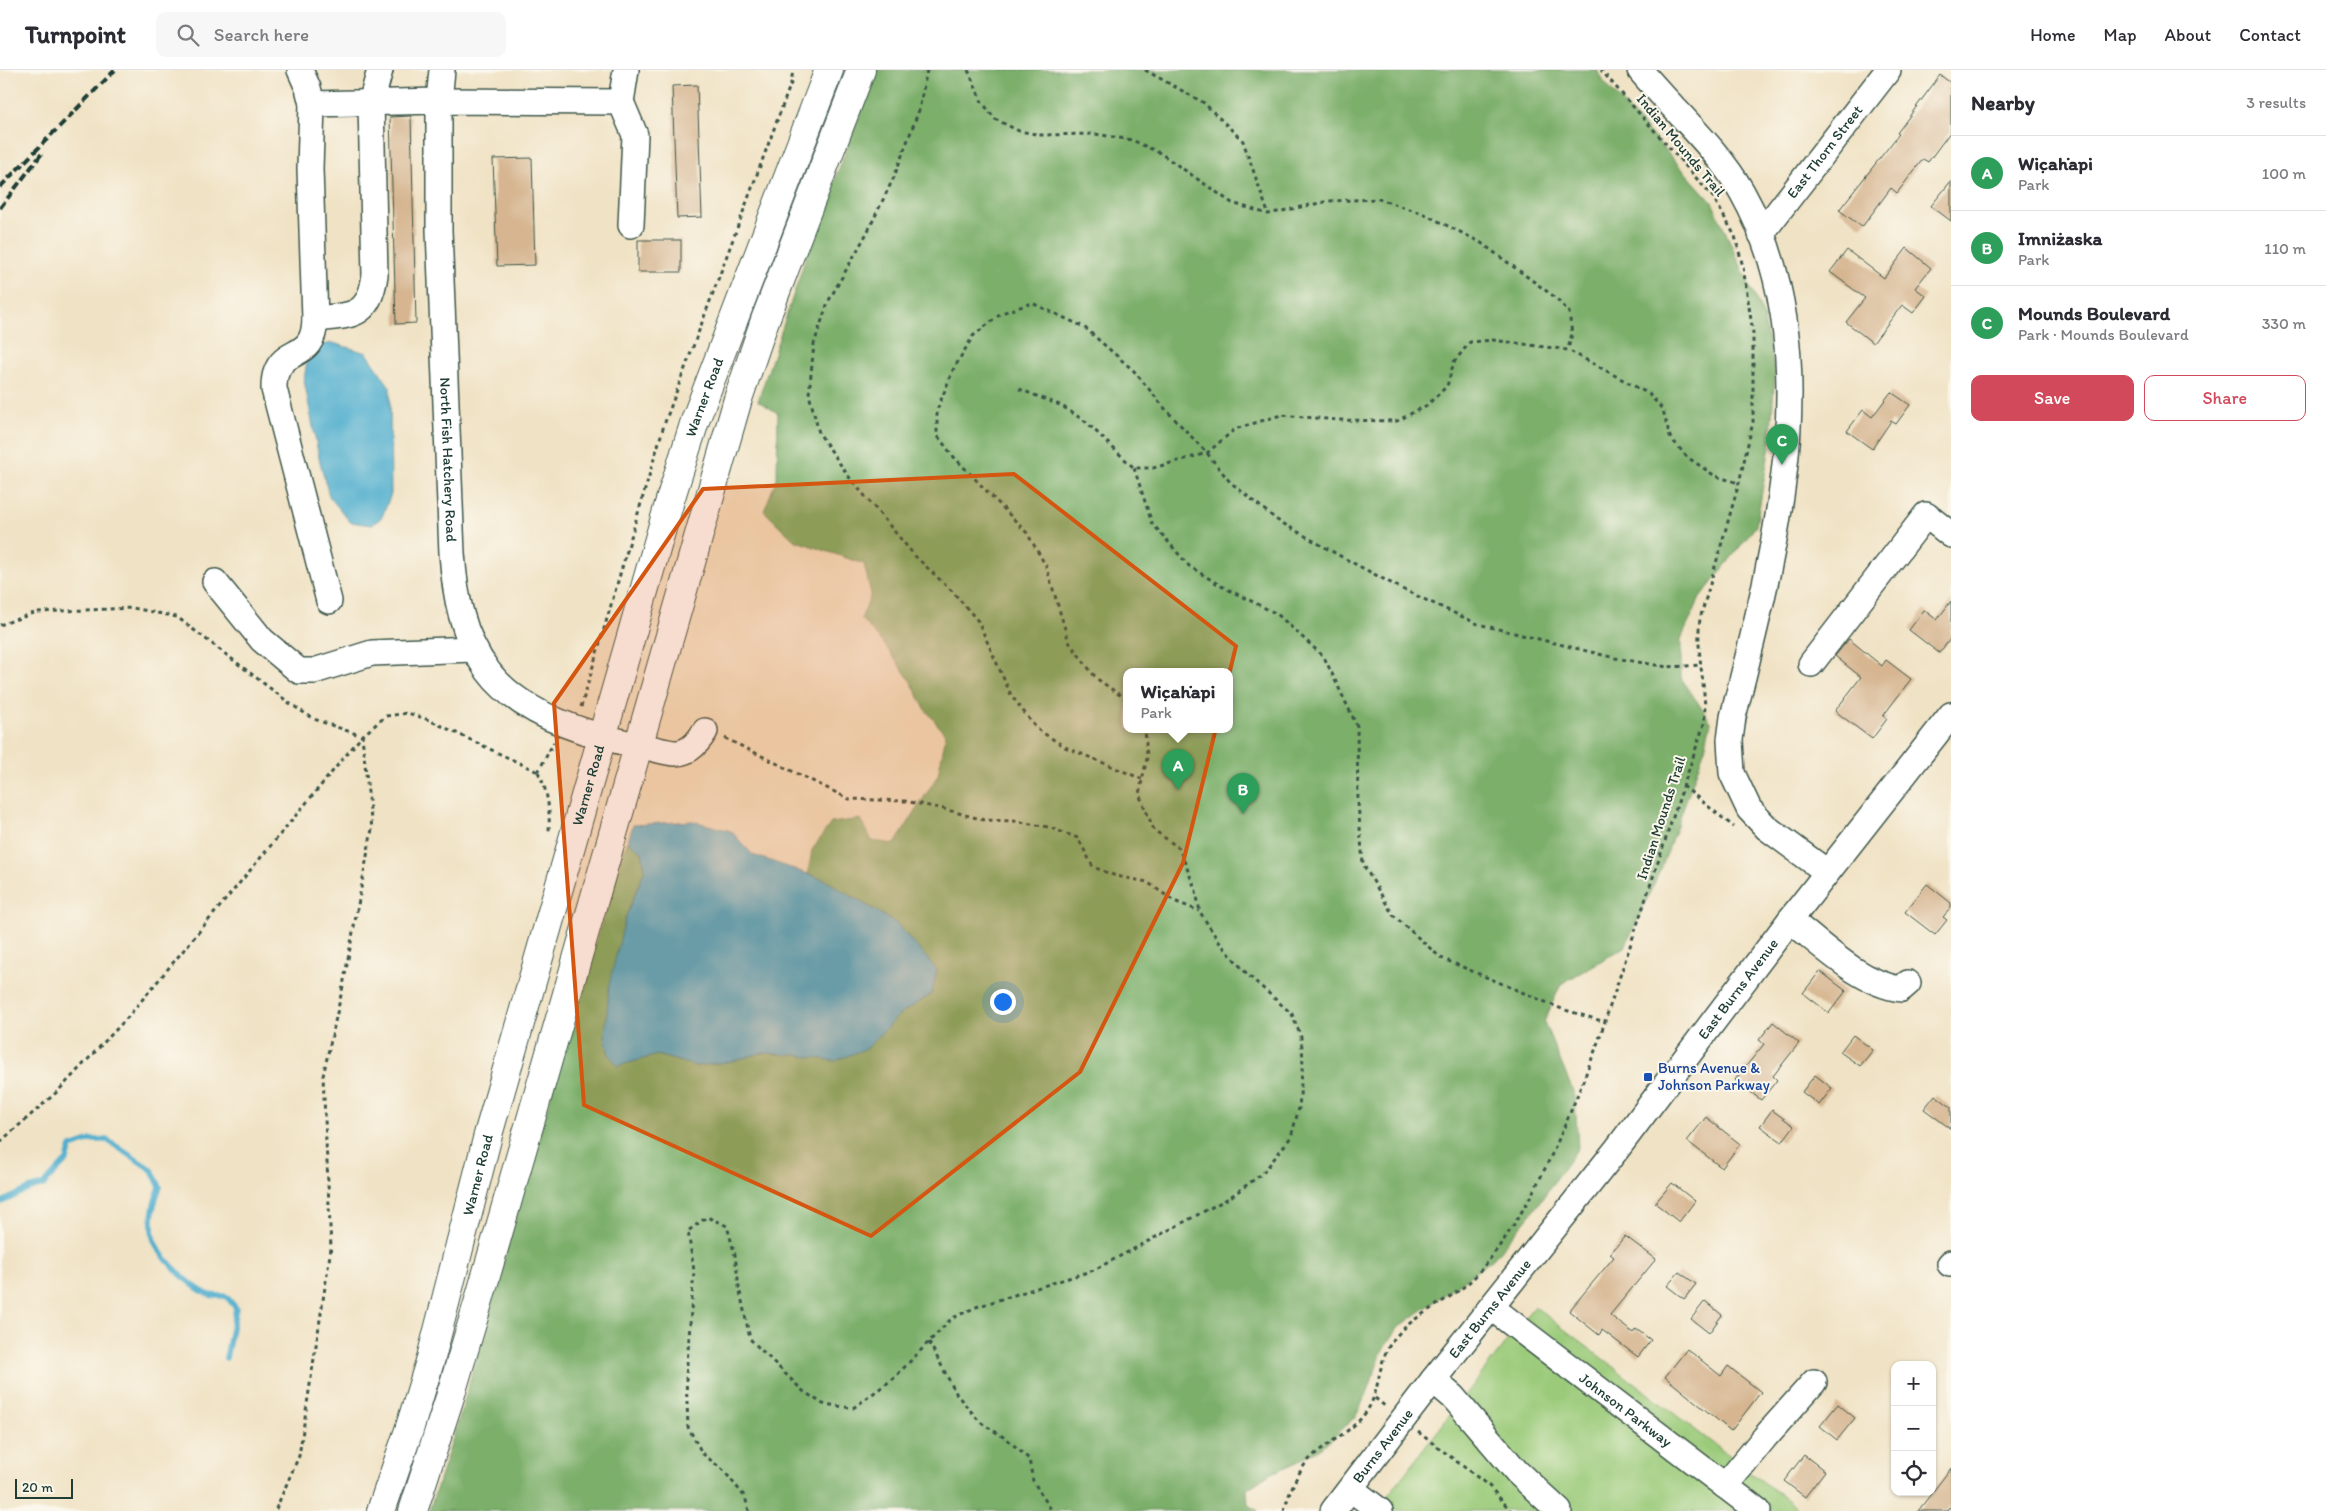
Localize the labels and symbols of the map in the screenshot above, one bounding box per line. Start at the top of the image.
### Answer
street label: Indian Mounds Trail [1633,90,1730,201]
street label: East Thorn Street [1783,101,1867,202]
street label: Warner Road [682,354,728,439]
street label: North Fish Hatchery Road [436,377,461,542]
pin: C [1766,424,1798,465]
street label: Warner Road [568,742,609,828]
pin: A [1162,749,1194,790]
street label: Indian Mounds Trail [1633,753,1690,882]
pin: B [1227,773,1259,814]
street label: East Burns Avenue [1694,935,1782,1043]
your location [990,989,1016,1015]
place label: Burns Avenue & Johnson Parkway [1658,1059,1770,1094]
marker: Burns Avenue & Johnson Parkway [1642,1071,1654,1083]
street label: Warner Road [459,1132,497,1218]
street label: East Burns Avenue [1445,1255,1535,1362]
street label: Johnson Parkway [1576,1369,1675,1451]
street label: Burns Avenue [1349,1405,1417,1487]
scale bar [15,1476,72,1499]

